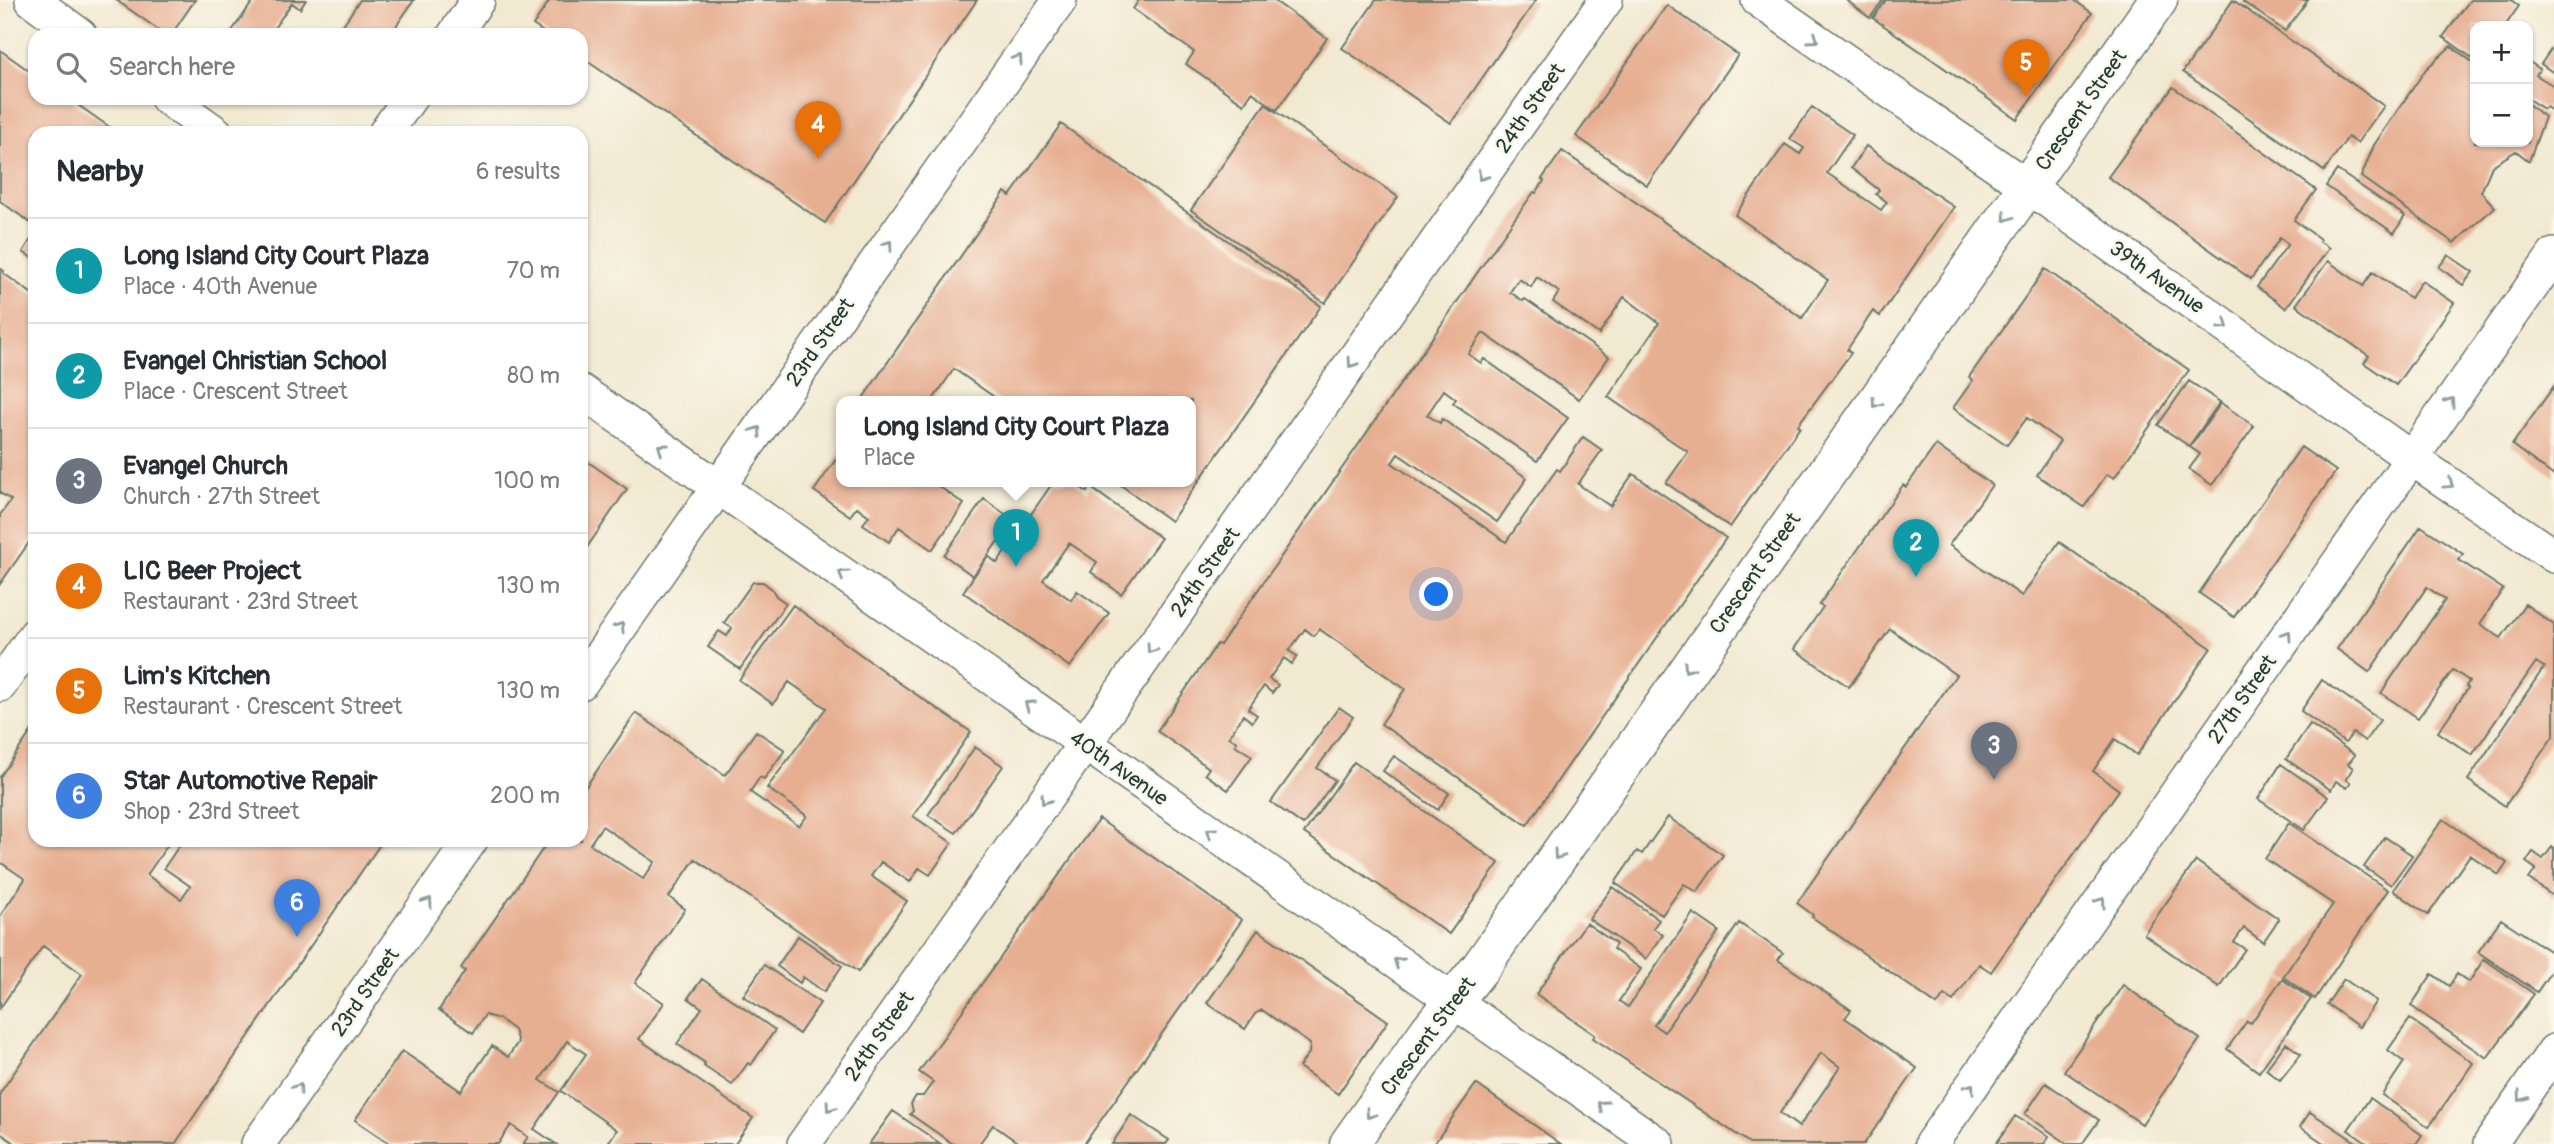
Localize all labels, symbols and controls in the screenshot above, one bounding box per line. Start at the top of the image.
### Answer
map controls [2470,21,2533,147]
button: + [2470,21,2533,84]
search box [28,28,588,105]
one-way arrow [1806,31,1819,43]
pin: 5 [2003,39,2049,97]
street label: Crescent Street [2030,44,2134,176]
icon: search [52,48,90,86]
text: Search here [108,51,235,83]
one-way arrow [1010,54,1023,67]
street label: 24th Street [1490,58,1572,159]
button: − [2470,84,2533,147]
pin: 4 [795,101,841,159]
text: Nearby [56,153,143,190]
text: 6 results [476,157,560,186]
one-way arrow [1478,168,1490,181]
one-way arrow [2003,209,2015,222]
street label: 39th Avenue [2104,235,2210,320]
text: Long Island City Court Plaza [123,240,429,272]
one-way arrow [880,240,892,253]
text: 1 [75,256,84,285]
text: 70 m [507,256,560,285]
text: Place · 40th Avenue [123,272,317,301]
street label: 23rd Street [780,292,861,392]
one-way arrow [2216,317,2229,329]
text: Evangel Christian School [123,345,387,377]
one-way arrow [1348,355,1360,368]
text: 2 [73,361,85,390]
text: 80 m [507,361,560,390]
text: Place · Crescent Street [123,377,348,406]
one-way arrow [1872,395,1884,408]
popup [836,396,1196,487]
one-way arrow [2442,397,2454,410]
text: Long Island City Court Plaza [863,411,1169,443]
one-way arrow [749,426,761,439]
text: Place [863,443,915,472]
one-way arrow [657,444,670,456]
text: Evangel Church [123,450,288,482]
text: 3 [73,466,85,495]
text: 100 m [494,466,560,495]
one-way arrow [2442,476,2455,489]
text: Church · 27th Street [123,482,320,511]
street label: Crescent Street [1704,507,1808,639]
pin: 1 [993,509,1039,567]
pin: 2 [1893,519,1939,577]
street label: 24th Street [1165,522,1247,623]
text: LIC Beer Project [123,555,301,587]
one-way arrow [838,570,851,582]
text: 4 [72,571,86,600]
text: 130 m [497,571,560,600]
your location [1419,577,1453,611]
text: Restaurant · 23rd Street [123,587,358,616]
one-way arrow [612,622,625,635]
one-way arrow [2279,630,2291,643]
one-way arrow [1147,641,1159,654]
street label: 27th Street [2202,649,2283,749]
text: Lim's Kitchen [123,660,270,692]
one-way arrow [1684,660,1696,673]
text: 5 [73,676,85,705]
text: 130 m [497,676,560,705]
text: Restaurant · Crescent Street [123,692,402,721]
one-way arrow [1024,701,1037,713]
pin: 3 [1971,722,2017,780]
street label: 40th Avenue [1064,725,1174,813]
text: Star Automotive Repair [123,765,377,797]
text: 6 [72,781,86,810]
text: 200 m [490,781,560,810]
one-way arrow [1041,792,1053,805]
text: Shop · 23rd Street [123,797,299,826]
one-way arrow [1206,828,1219,840]
one-way arrow [1554,847,1566,860]
pin: 6 [274,879,320,937]
one-way arrow [420,897,432,910]
one-way arrow [2093,897,2105,910]
street label: 23rd Street [325,942,406,1042]
one-way arrow [1393,958,1406,970]
street label: Crescent Street [1375,971,1482,1101]
street label: 24th Street [839,986,921,1087]
one-way arrow [289,1083,302,1096]
one-way arrow [1962,1083,1974,1096]
one-way arrow [2517,1090,2530,1103]
one-way arrow [826,1099,838,1112]
one-way arrow [1597,1101,1610,1113]
one-way arrow [1366,1106,1378,1119]

